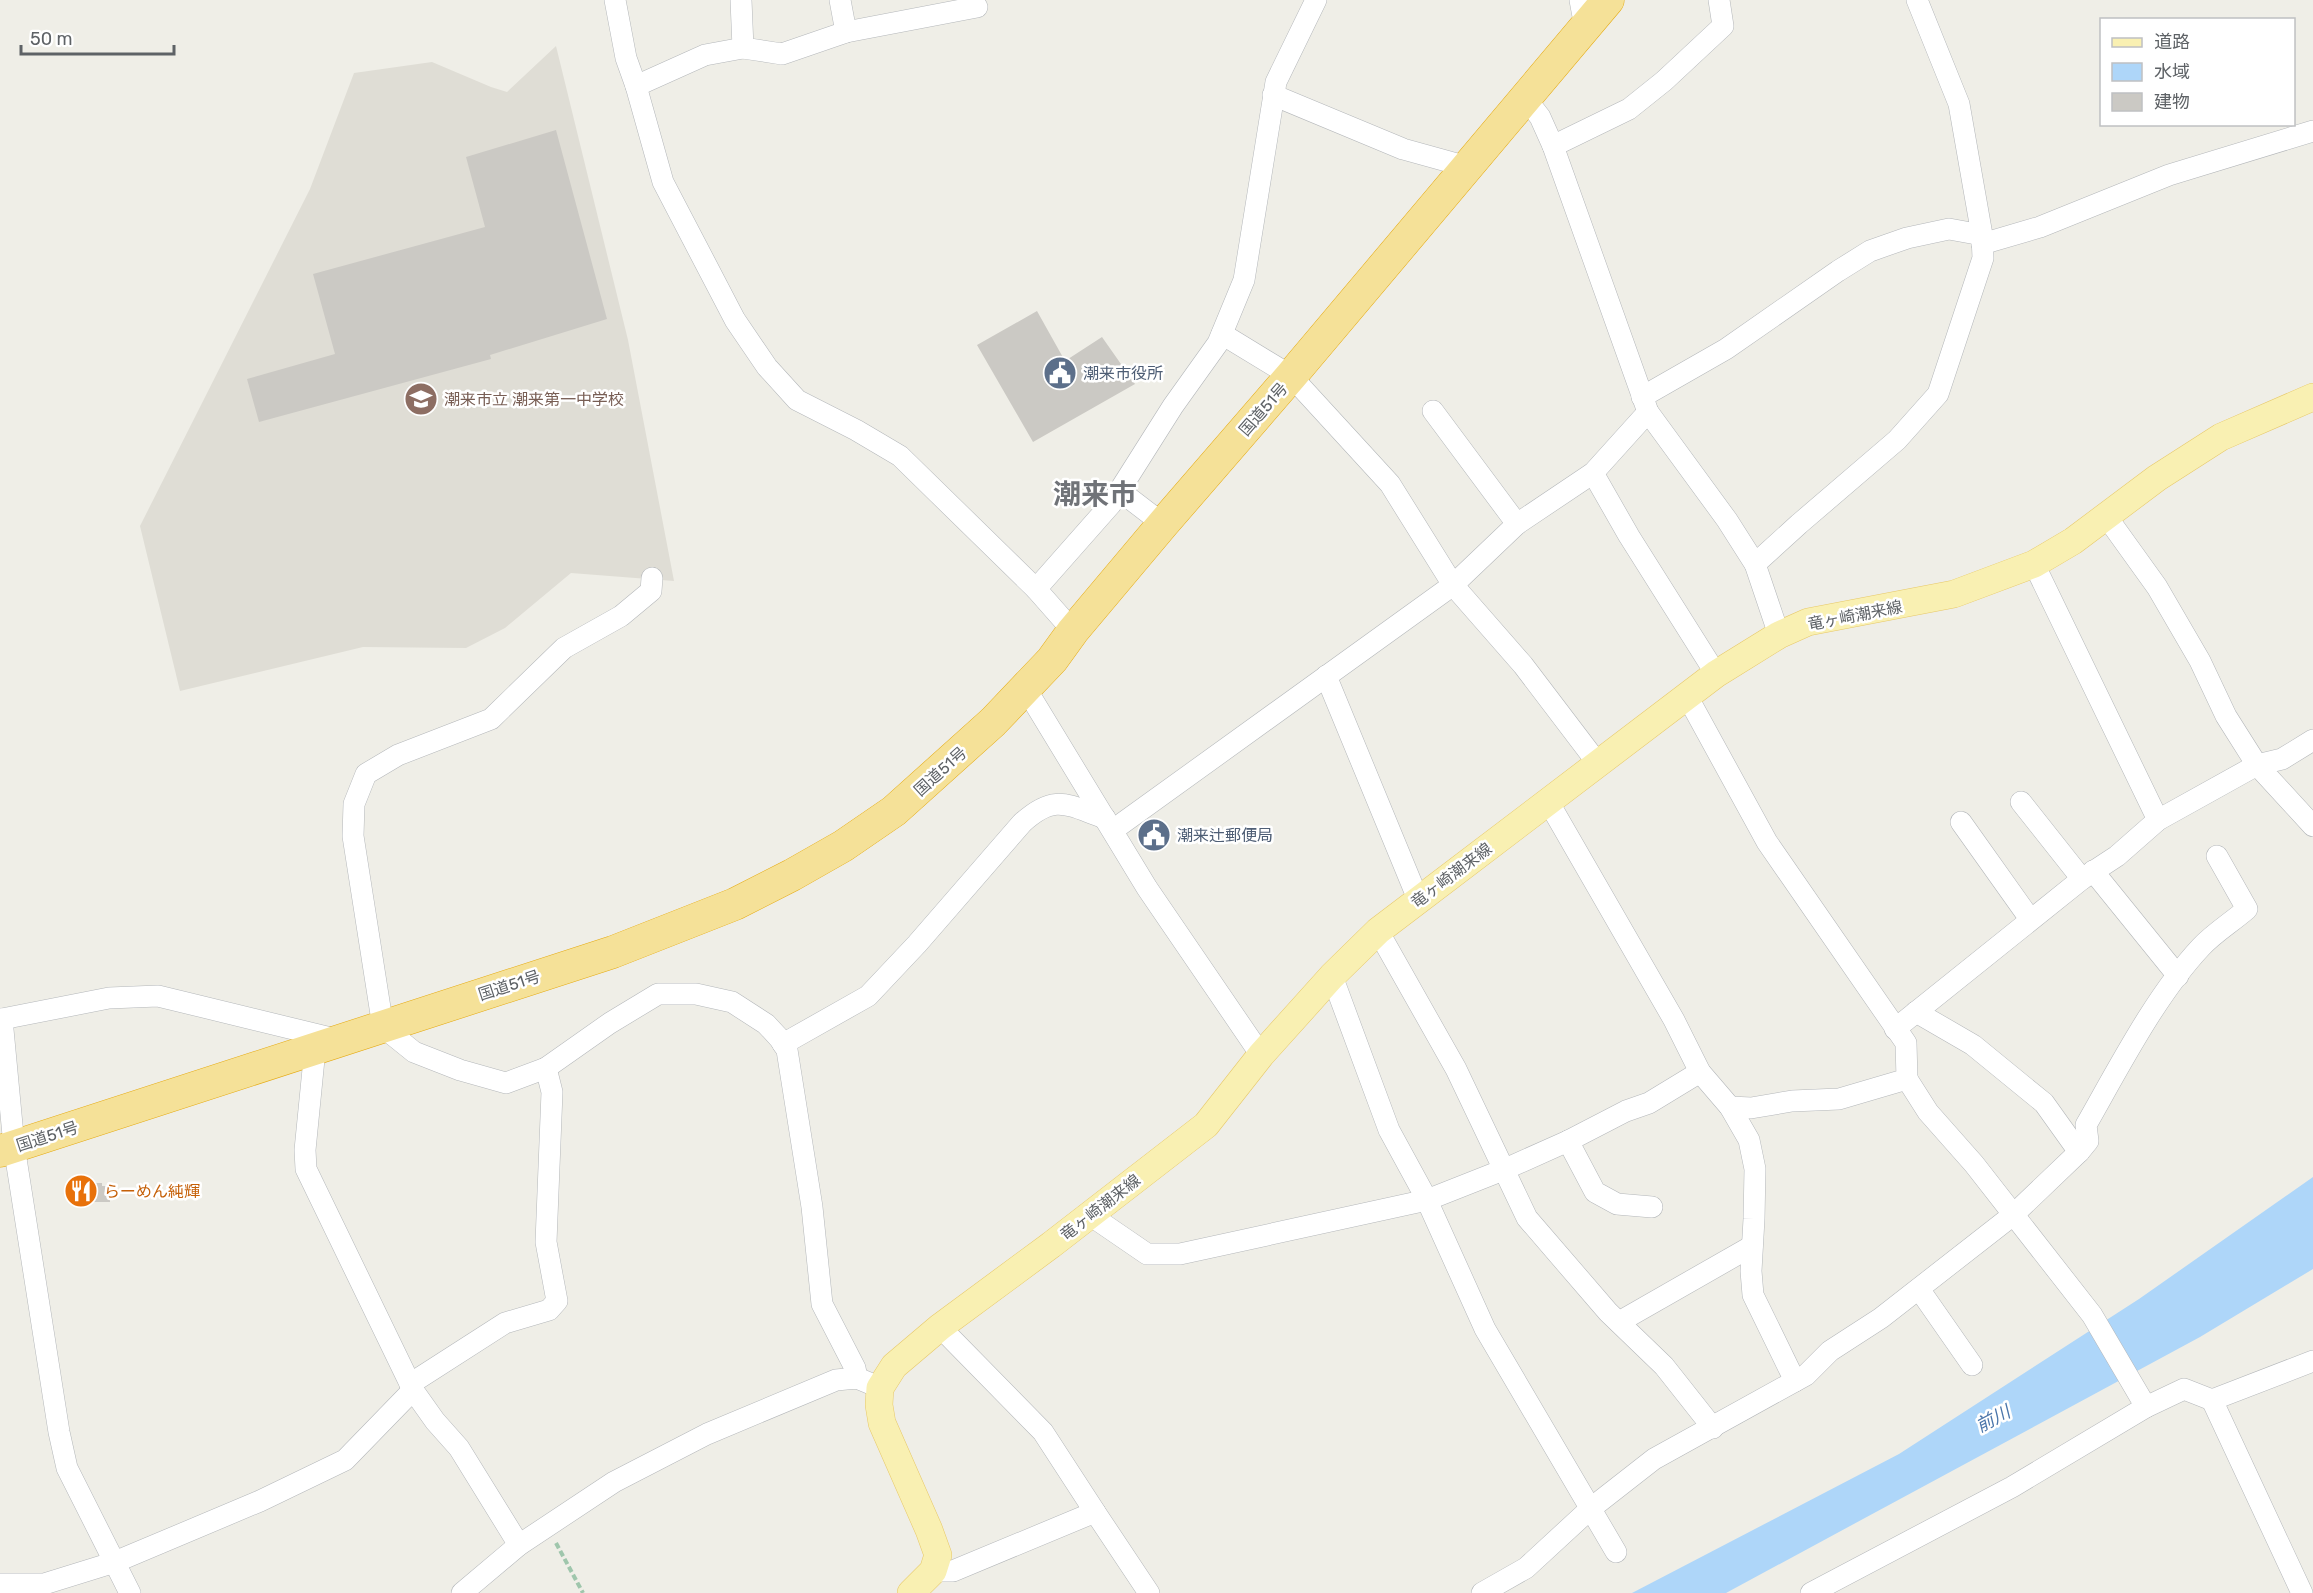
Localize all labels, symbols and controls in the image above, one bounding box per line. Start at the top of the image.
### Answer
scale bar [21,18,174,56]
legend [2100,18,2295,126]
text: 50 m [30,28,73,50]
text: 道路 [2154,31,2190,53]
text: 水域 [2154,61,2190,83]
text: 建物 [2154,91,2190,113]
public building icon: 潮来市役所 [1042,355,1078,391]
place label: 潮来市役所 [1083,364,1163,383]
street label: 国道51号 [1235,379,1292,440]
school or university icon: 潮来市立 潮来第一中学校 [403,381,439,417]
place label: 潮来市立 潮来第一中学校 [444,390,624,409]
district label: 潮来市 [1053,478,1137,511]
street label: 竜ヶ崎潮来線 [1806,597,1904,634]
street label: 国道51号 [910,743,971,800]
public building icon: 潮来辻郵便局 [1136,817,1172,853]
place label: 潮来辻郵便局 [1177,826,1273,845]
street label: 竜ヶ崎潮来線 [1407,839,1495,912]
street label: 国道51号 [476,967,543,1004]
street label: 国道51号 [14,1118,81,1155]
street label: 竜ヶ崎潮来線 [1057,1170,1144,1244]
restaurant icon: らーめん純輝 [63,1173,99,1209]
place label: らーめん純輝 [104,1182,200,1201]
water label: 前川 [1972,1400,2016,1437]

